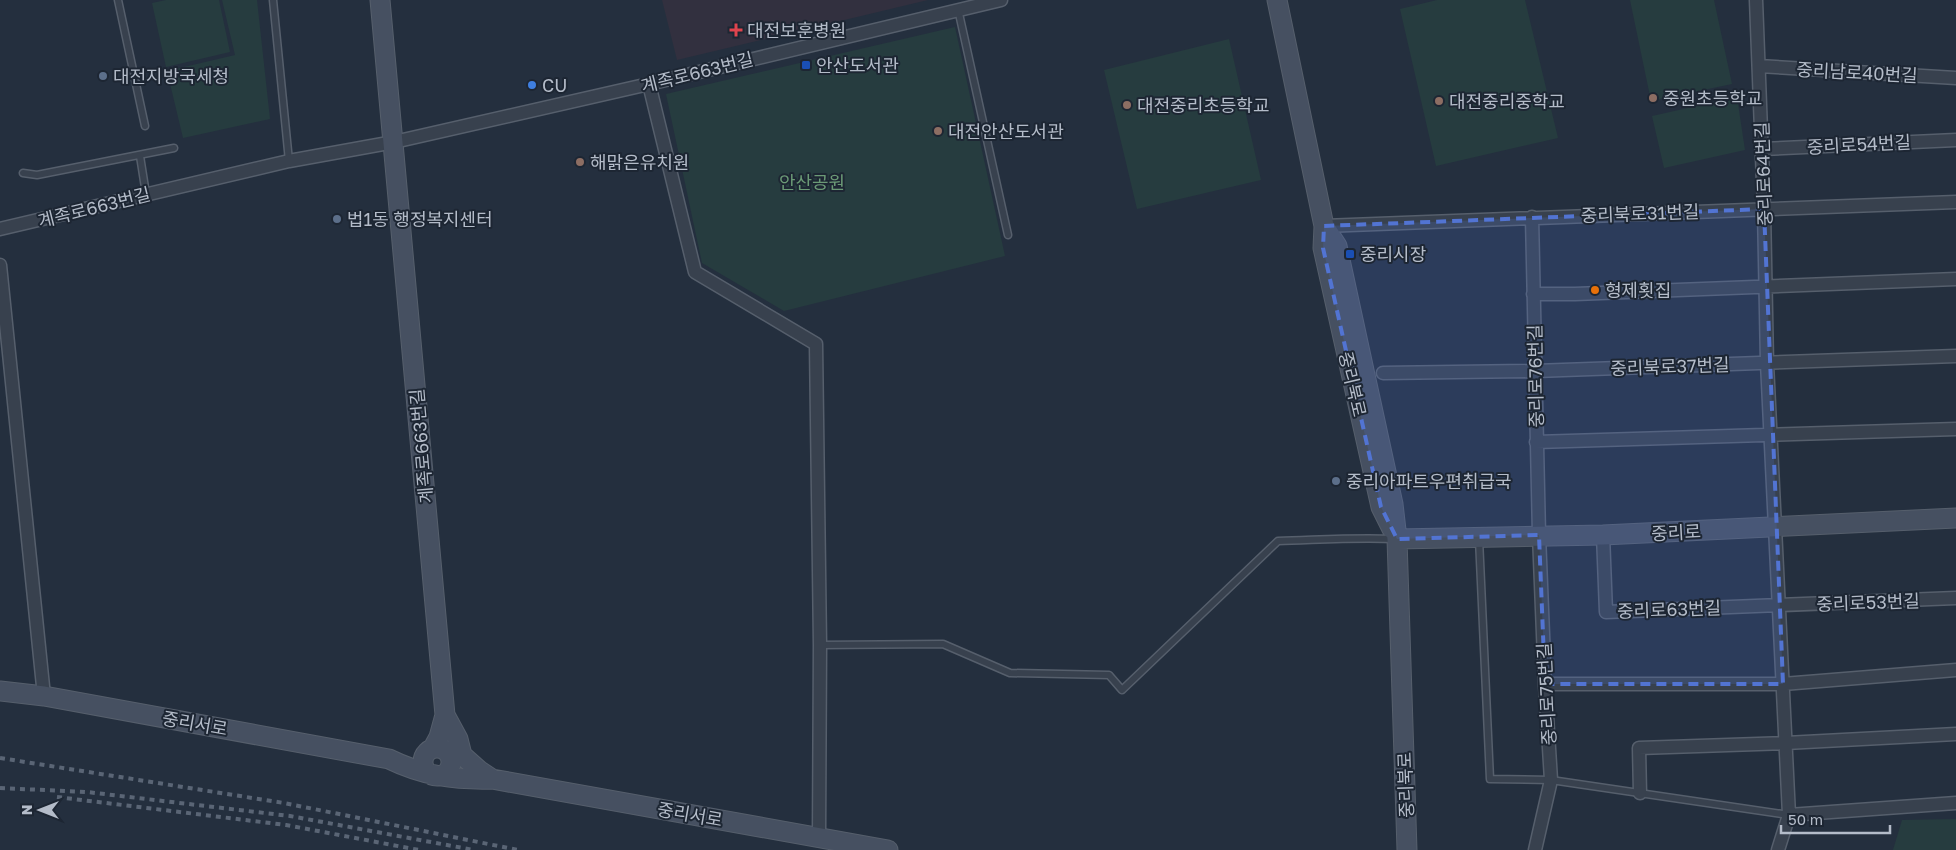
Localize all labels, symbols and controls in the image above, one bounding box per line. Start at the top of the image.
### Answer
place label: 대전보훈병원 [747,19,846,41]
marker: 대전보훈병원 [729,23,743,37]
street label: 계족로663번길 [638,47,756,97]
place label: 안산도서관 [816,54,899,76]
street label: 중리남로40번길 [1796,58,1918,86]
marker: 안산도서관 [800,59,812,71]
place label: 대전지방국세청 [113,65,229,87]
marker: 대전지방국세청 [97,70,109,82]
place label: CU [542,74,567,96]
marker: CU [526,79,538,91]
place label: 중원초등학교 [1663,87,1762,109]
place label: 대전중리중학교 [1449,90,1565,112]
marker: 중원초등학교 [1647,92,1659,104]
place label: 대전중리초등학교 [1137,94,1269,116]
marker: 대전중리중학교 [1433,95,1445,107]
marker: 대전중리초등학교 [1121,99,1133,111]
place label: 대전안산도서관 [948,120,1064,142]
street label: 중리로64번길 [1750,121,1776,227]
marker: 대전안산도서관 [932,125,944,137]
street label: 중리로54번길 [1806,130,1912,158]
place label: 해맑은유치원 [590,151,689,173]
marker: 해맑은유치원 [574,156,586,168]
park label: 안산공원 [779,171,845,193]
street label: 계족로663번길 [35,182,153,232]
street label: 중리북로31번길 [1580,200,1700,226]
place label: 법1동 행정복지센터 [347,208,493,230]
marker: 법1동 행정복지센터 [331,213,343,225]
place label: 중리시장 [1360,243,1426,265]
marker: 중리시장 [1344,248,1356,260]
place label: 형제횟집 [1605,279,1671,301]
marker: 형제횟집 [1589,284,1601,296]
street label: 중리로76번길 [1523,324,1547,428]
street label: 중리북로 [1335,349,1371,419]
street label: 중리북로37번길 [1610,353,1730,379]
street label: 계족로663번길 [405,388,437,504]
place label: 중리아파트우편취급국 [1346,470,1512,492]
marker: 중리아파트우편취급국 [1330,475,1342,487]
street label: 중리로 [1651,520,1701,544]
street label: 중리로53번길 [1816,589,1920,615]
street label: 중리로63번길 [1617,596,1721,622]
street label: 중리로75번길 [1532,642,1560,746]
street label: 중리서로 [160,706,230,740]
street label: 중리북로 [1393,752,1417,818]
north arrow [15,785,65,835]
street label: 중리서로 [655,797,725,831]
scale bar [1781,802,1890,834]
text: N [18,805,35,815]
text: 50 m [1788,810,1823,828]

